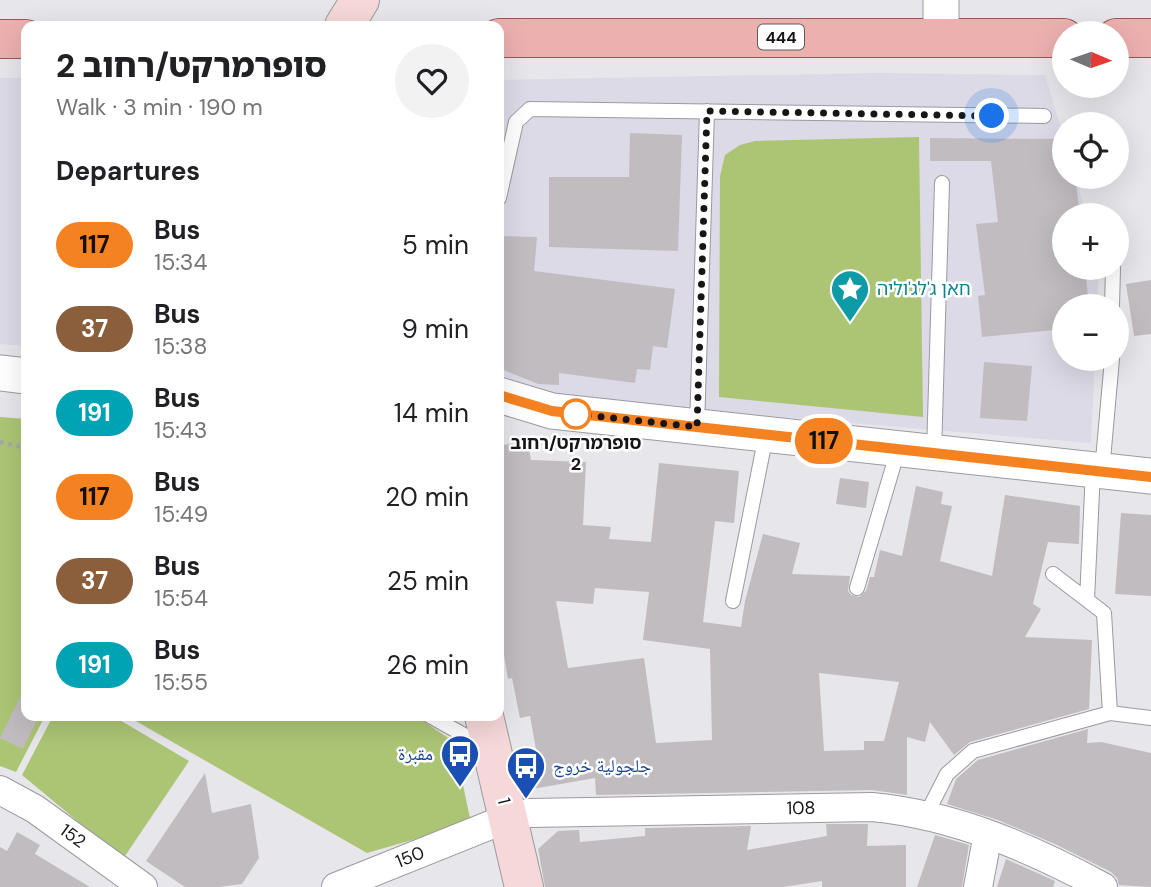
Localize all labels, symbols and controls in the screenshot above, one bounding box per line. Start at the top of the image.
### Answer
north arrow [1052,21,1129,98]
map controls [1052,21,1129,371]
road number: 444 [758,24,804,50]
text: סופרמרקט/רחוב 2 [56,44,327,87]
button: heart [395,44,469,118]
text: Walk · 3 min · 190 m [56,92,263,122]
your location [974,98,1009,133]
button: locate [1052,112,1129,189]
text: Departures [56,154,200,188]
button: + [1052,203,1129,280]
text: Bus [154,213,200,247]
text: 5 min [402,228,469,262]
text: 117 [79,229,110,260]
text: 15:34 [154,247,207,277]
place icon: חאן ג'לג'וליה [829,268,871,323]
place label: חאן ג'לג'וליה [877,277,971,301]
button: − [1052,294,1129,371]
text: Bus [154,297,200,331]
text: 9 min [401,312,469,346]
text: 37 [81,313,108,344]
text: 15:38 [154,331,207,361]
text: Bus [154,381,200,415]
text: 14 min [394,396,469,430]
text: 191 [78,397,111,428]
marker: סופרמרקט/רחוב 2 [561,399,591,429]
text: 15:43 [154,415,207,445]
line badge: 117 [784,418,864,464]
text: 117 [809,425,839,456]
place label: סופרמרקט/רחוב 2 [510,431,642,476]
text: Bus [154,465,200,499]
text: 20 min [385,480,469,514]
text: 117 [79,481,110,512]
text: 15:49 [154,499,208,529]
text: Bus [154,549,200,583]
text: 25 min [387,564,469,598]
text: 37 [81,565,108,596]
text: 15:54 [154,583,208,613]
text: Bus [154,633,200,667]
text: 26 min [386,648,469,682]
text: 191 [78,649,111,680]
text: 15:55 [154,667,208,697]
bus stop icon: مقبرة [439,733,481,788]
place label: مقبرة [398,742,433,766]
bus stop icon: جلجولية خروج [505,745,547,800]
place label: جلجولية خروج [553,754,651,778]
street label: 1 [492,796,516,806]
street label: 108 [786,796,816,820]
street label: 152 [55,818,91,854]
street label: 150 [392,840,428,874]

